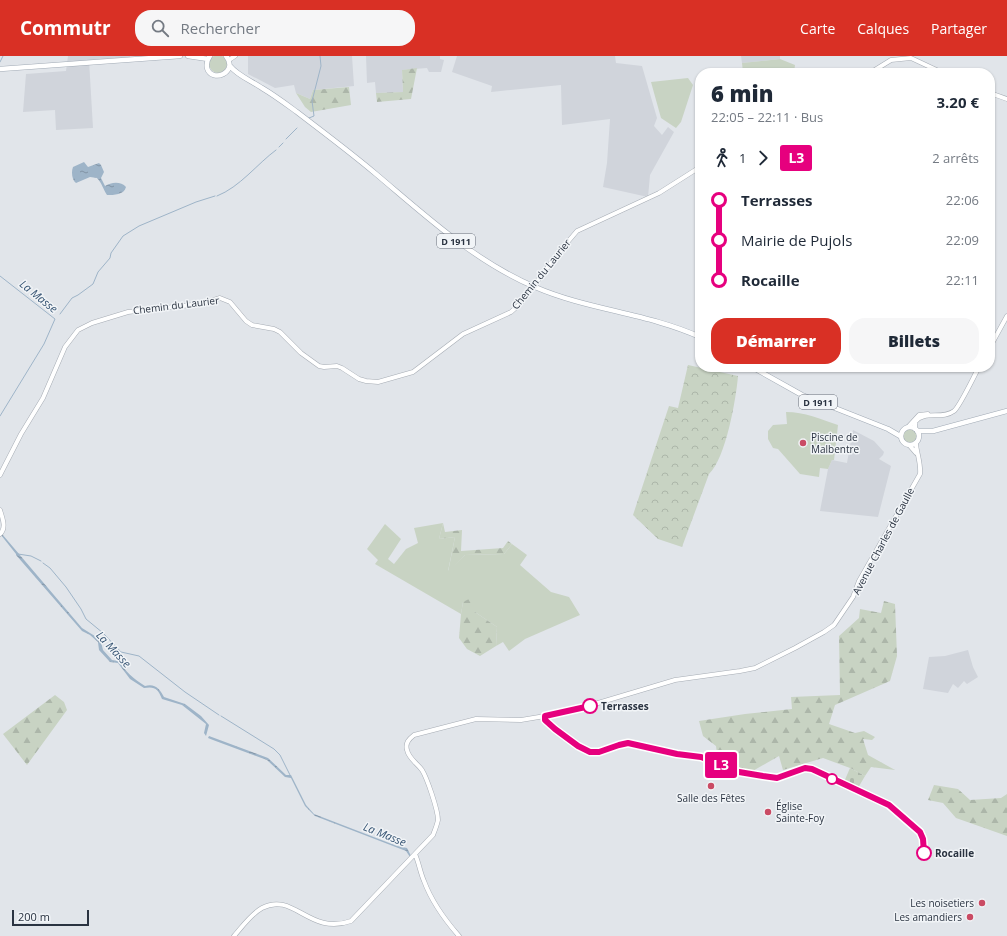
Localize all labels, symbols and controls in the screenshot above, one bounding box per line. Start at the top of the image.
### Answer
search box [135,10,415,46]
text: Commutr [20,15,111,41]
icon: search [149,17,171,39]
text: Rechercher [181,18,260,38]
text: Carte [800,19,835,38]
text: Calques [857,19,909,38]
text: Partager [931,19,987,38]
text: 6 min [711,78,774,108]
text: 3.20 € [937,92,979,112]
text: 22:05 – 22:11 · Bus [711,108,823,126]
icon: walk [711,147,733,169]
icon: forward [752,147,774,169]
text: L3 [788,148,804,167]
text: 1 [739,149,746,167]
text: 2 arrêts [932,149,979,167]
text: Terrasses [741,190,812,210]
text: 22:06 [946,191,979,209]
text: Mairie de Pujols [741,230,852,250]
text: 22:09 [946,231,979,249]
road number: D 1911 [437,234,475,248]
street label: Chemin du Laurier [508,236,574,312]
text: Rocaille [741,270,800,290]
text: 22:11 [946,271,979,289]
water label: La Masse [17,276,62,316]
street label: Chemin du Laurier [132,293,220,317]
button: Démarrer [711,318,841,364]
button: Billets [849,318,979,364]
road number: D 1911 [799,395,837,409]
place label: Piscine de Malbentre [811,430,860,456]
marker: Piscine de Malbentre [798,438,808,448]
street label: Avenue Charles de Gaulle [849,485,917,597]
water label: La Masse [93,628,135,671]
marker: Terrasses [582,698,598,714]
place label: Terrasses [601,699,649,713]
line badge: L3 [703,752,739,778]
text: L3 [713,755,729,774]
unlabelled marker [826,773,838,785]
marker: Salle des Fêtes [706,781,716,791]
place label: Salle des Fêtes [677,791,745,805]
place label: Église Sainte-Foy [776,799,825,825]
marker: Église Sainte-Foy [763,807,773,817]
water label: La Masse [361,819,409,850]
marker: Rocaille [916,845,932,861]
place label: Rocaille [935,846,974,860]
place label: Les noisetiers [910,896,974,910]
marker: Les noisetiers [977,898,987,908]
scale bar [12,908,89,927]
text: 200 m [18,909,50,924]
place label: Les amandiers [894,910,962,924]
marker: Les amandiers [965,912,975,922]

